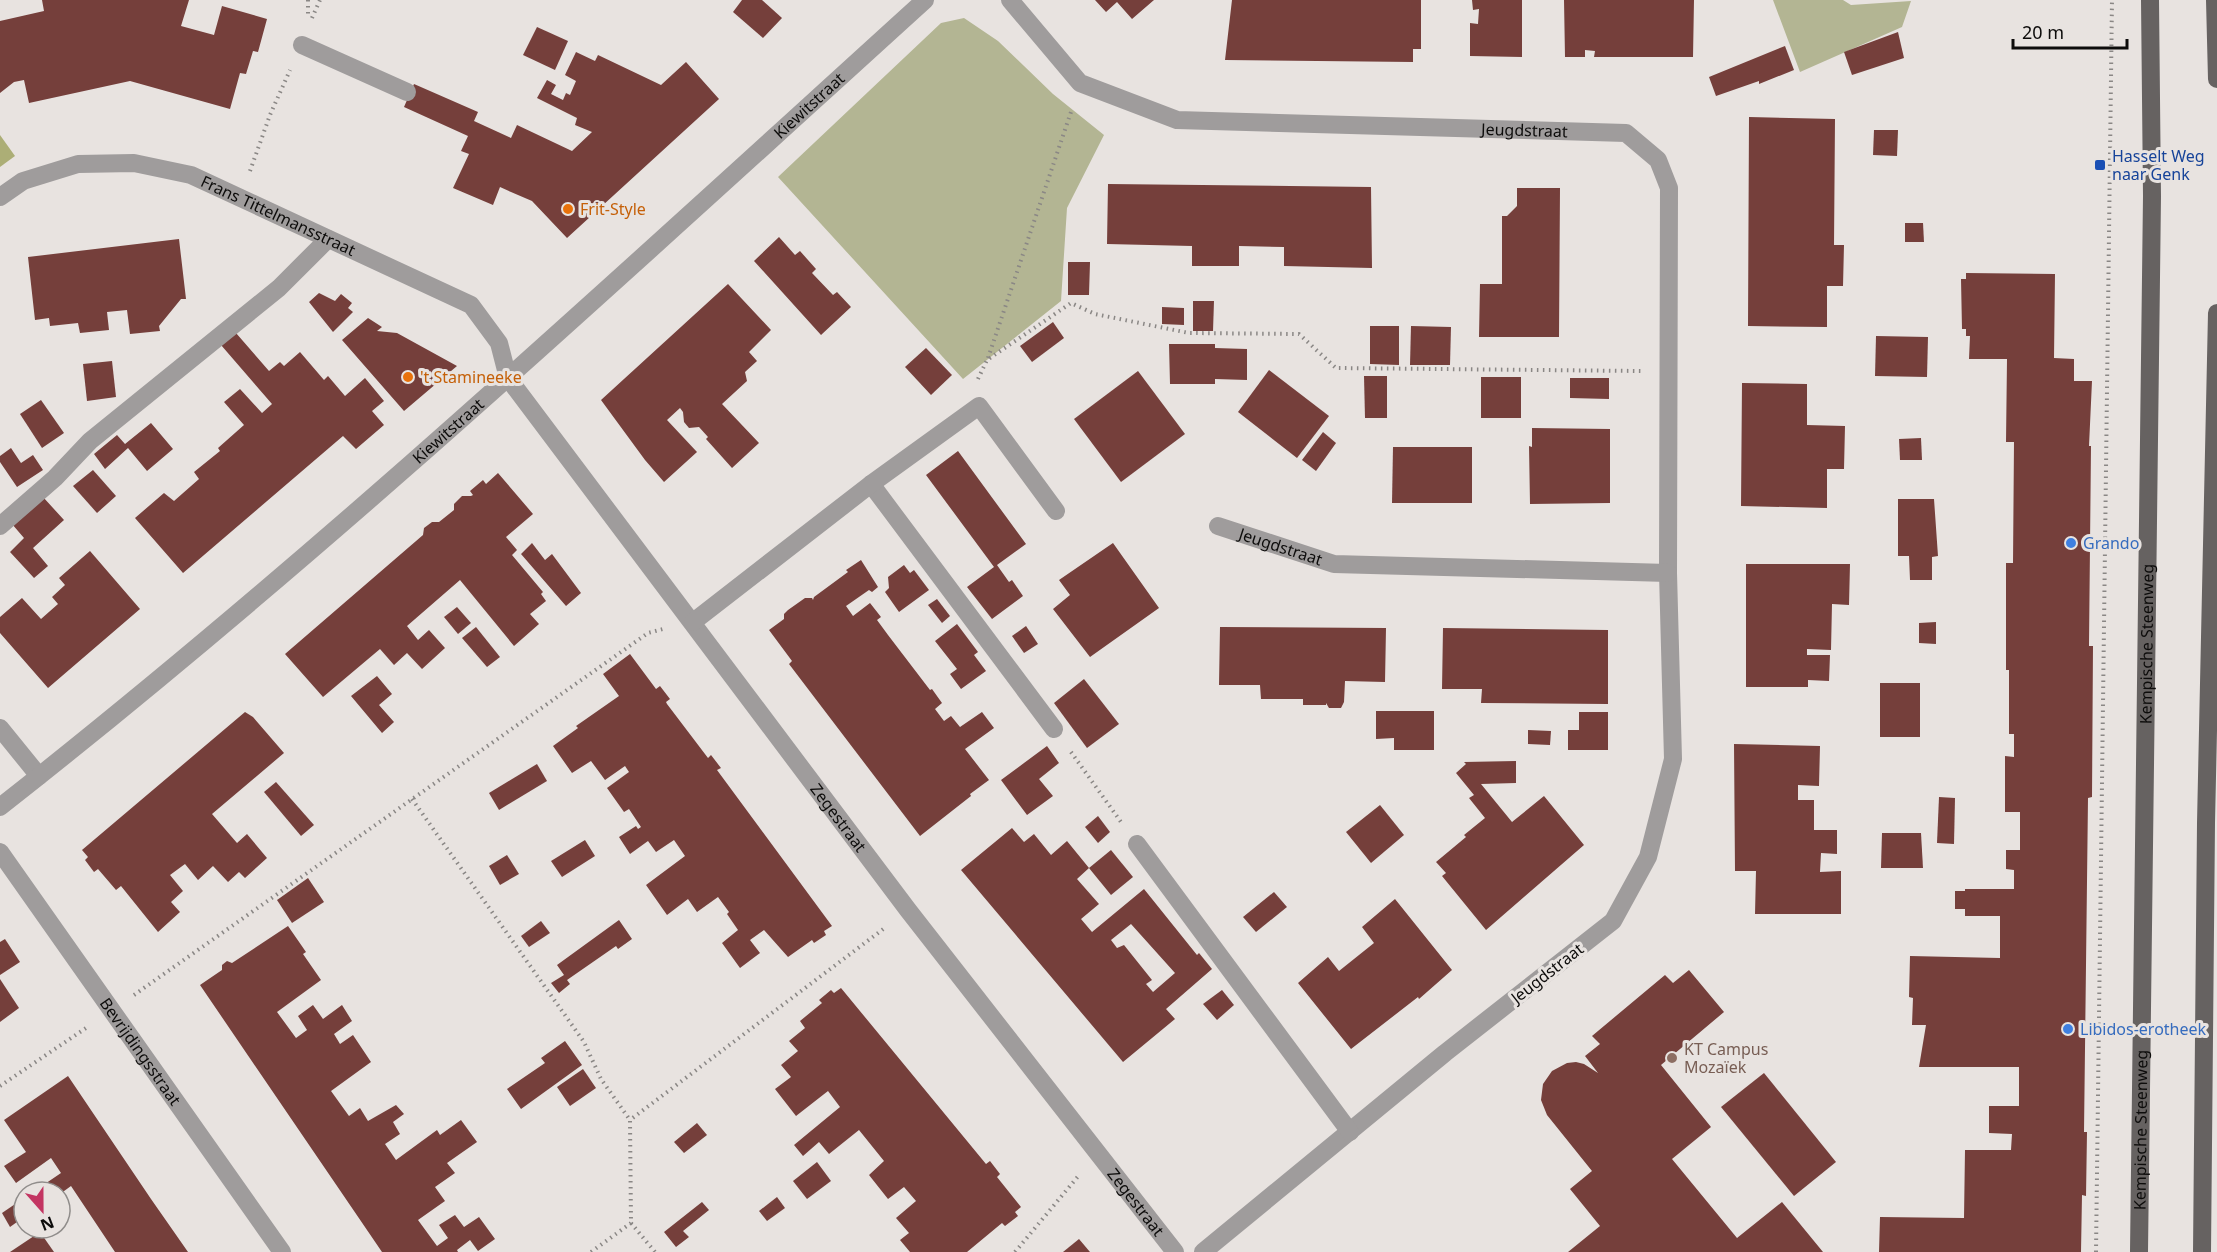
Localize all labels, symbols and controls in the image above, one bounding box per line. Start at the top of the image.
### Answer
scale bar [2013,12,2127,50]
text: 20 m [2022,20,2064,44]
street label: Kiewitstraat [769,67,849,144]
street label: Jeugdstraat [1479,118,1568,142]
place label: Hasselt Weg naar Genk [2112,145,2205,185]
marker: Hasselt Weg naar Genk [2093,158,2107,172]
street label: Frans Tittelmansstraat [197,170,359,261]
place label: Frit-Style [580,198,646,220]
marker: Frit-Style [561,202,575,216]
place label: 't Stamineeke [420,366,522,388]
marker: 't Stamineeke [401,370,415,384]
street label: Kiewitstraat [407,393,489,469]
street label: Jeugdstraat [1234,522,1325,571]
place label: Grando [2083,532,2139,554]
marker: Grando [2064,536,2078,550]
street label: Kempische Steenweg [2134,564,2158,724]
street label: Zegestraat [806,779,872,857]
street label: Jeugdstraat [1505,938,1588,1010]
street label: Bevrijdingsstraat [95,993,186,1110]
place label: Libidos-erotheek [2080,1018,2207,1040]
marker: Libidos-erotheek [2061,1022,2075,1036]
place label: KT Campus Mozaïek [1684,1038,1768,1078]
street label: Kempische Steenweg [2129,1050,2152,1210]
marker: KT Campus Mozaïek [1665,1051,1679,1065]
street label: Zegestraat [1103,1164,1170,1241]
north arrow [12,1180,72,1240]
text: N [37,1211,57,1237]

